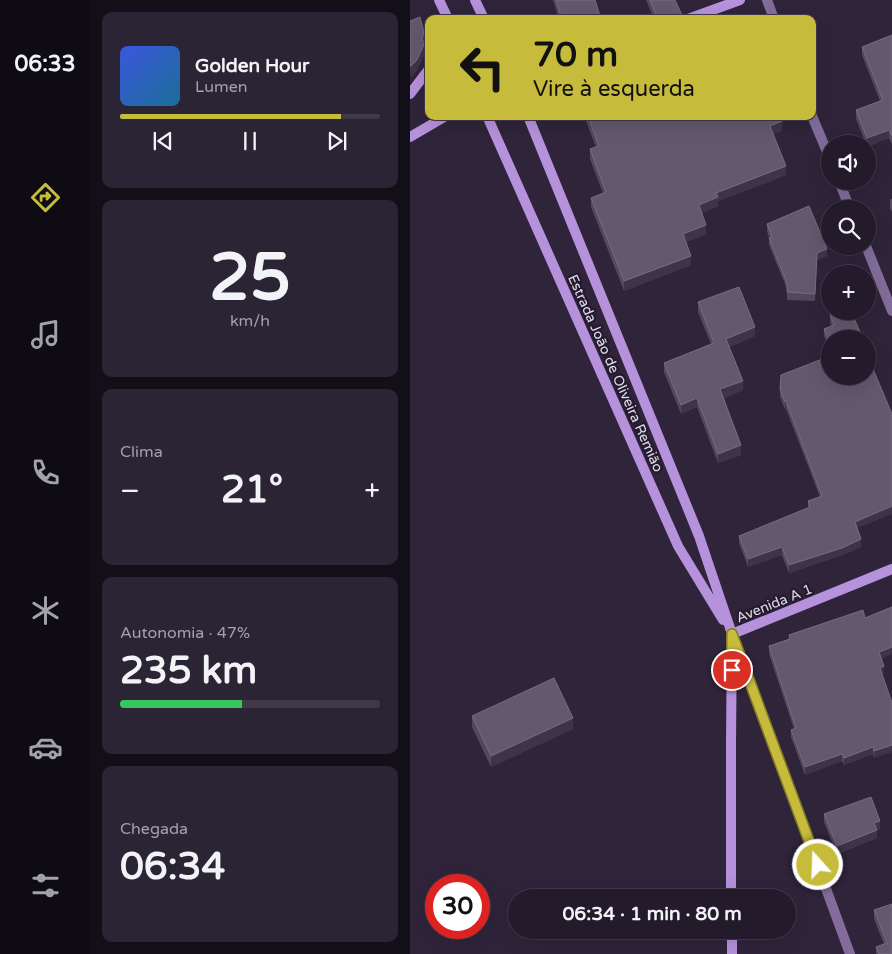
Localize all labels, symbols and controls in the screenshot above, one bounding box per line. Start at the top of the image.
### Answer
text: 70 m [533,34,618,76]
icon: left [450,35,515,100]
text: 06:33 [15,51,75,77]
text: Golden Hour [195,55,309,77]
text: Vire à esquerda [533,76,695,102]
text: Lumen [195,77,247,97]
icon: previous [149,127,177,155]
icon: pause [236,127,264,155]
icon: next [323,127,351,155]
map controls [821,135,876,385]
button: sound [821,135,876,190]
icon: directions [28,180,63,215]
button: search [821,200,876,255]
text: 25 [209,239,291,318]
button: + [821,265,876,320]
street label: Estrada João de Oliveira Remião [564,272,667,475]
text: km/h [230,311,270,331]
icon: music [28,317,63,352]
button: − [821,330,876,385]
text: Clima [120,442,163,462]
icon: phone [28,455,63,490]
text: 21° [221,467,283,513]
text: − [120,474,140,508]
text: + [364,474,380,508]
street label: Avenida A 1 [734,581,815,626]
icon: climate [28,593,63,628]
text: Autonomia · 47% [120,623,250,643]
text: 235 km [120,648,257,694]
pin [711,649,753,691]
icon: arrive [718,656,746,684]
icon: car [28,730,63,765]
text: Chegada [120,819,188,839]
position arrow [791,838,843,890]
text: 06:34 [120,844,225,890]
icon: filters [28,868,63,903]
speed limit sign: 30 [425,874,490,939]
text: 06:34 · 1 min · 80 m [562,903,742,925]

